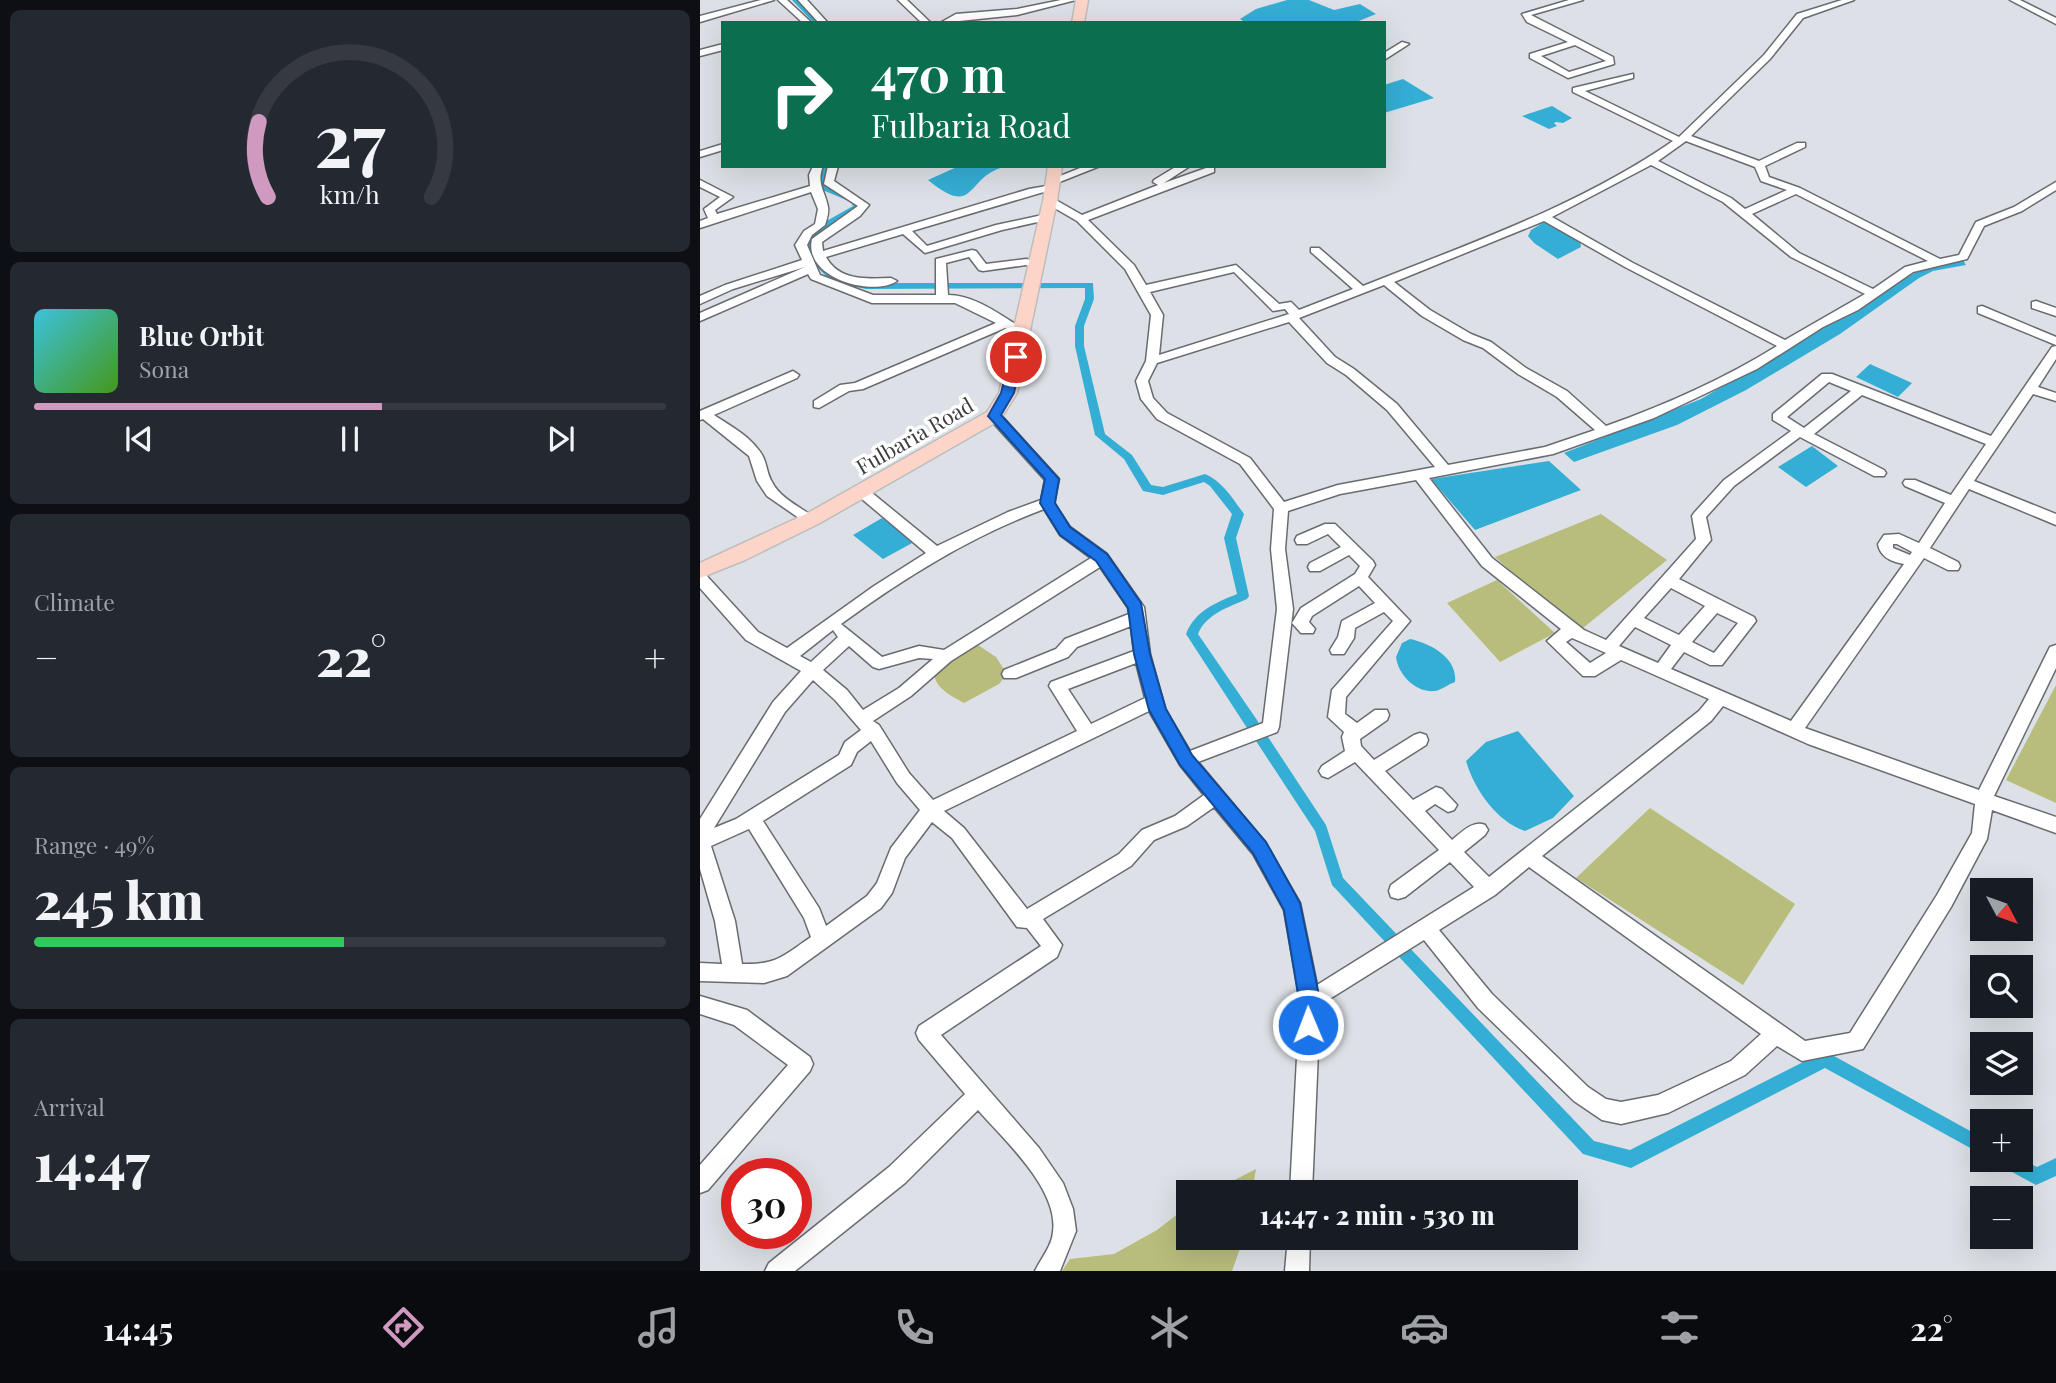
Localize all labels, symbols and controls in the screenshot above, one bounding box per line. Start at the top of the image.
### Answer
text: 470 m [871,40,1006,105]
icon: right [756,49,847,140]
text: 27 [314,88,386,185]
text: Fulbaria Road [871,103,1071,146]
text: km/h [320,177,380,210]
text: Blue Orbit [139,318,264,353]
pin [986,327,1046,387]
icon: arrive [997,338,1035,376]
text: Sona [139,353,189,384]
street label: Fulbaria Road [850,390,978,480]
icon: previous [120,420,158,458]
icon: pause [331,420,369,458]
icon: next [542,420,580,458]
text: Climate [34,586,115,617]
text: 22° [316,621,386,690]
text: − [34,631,59,682]
text: + [644,631,666,682]
text: Range · 49% [34,829,155,860]
text: 245 km [34,864,204,933]
north arrow [1970,878,2034,942]
map controls [1970,878,2033,1249]
button: search [1970,955,2033,1018]
position arrow [1271,988,1345,1062]
button: layers [1970,1032,2033,1095]
text: Arrival [34,1091,105,1122]
button: + [1970,1109,2033,1172]
text: 14:47 [34,1126,150,1195]
speed limit sign: 30 [721,1158,812,1249]
button: − [1970,1186,2033,1249]
text: 14:47 · 2 min · 530 m [1259,1197,1495,1232]
icon: directions [379,1303,428,1352]
icon: music [634,1303,683,1352]
icon: phone [890,1303,939,1352]
icon: climate [1145,1303,1194,1352]
icon: car [1400,1303,1449,1352]
icon: filters [1655,1303,1704,1352]
text: 14:45 [103,1306,173,1349]
text: 22° [1910,1306,1953,1349]

